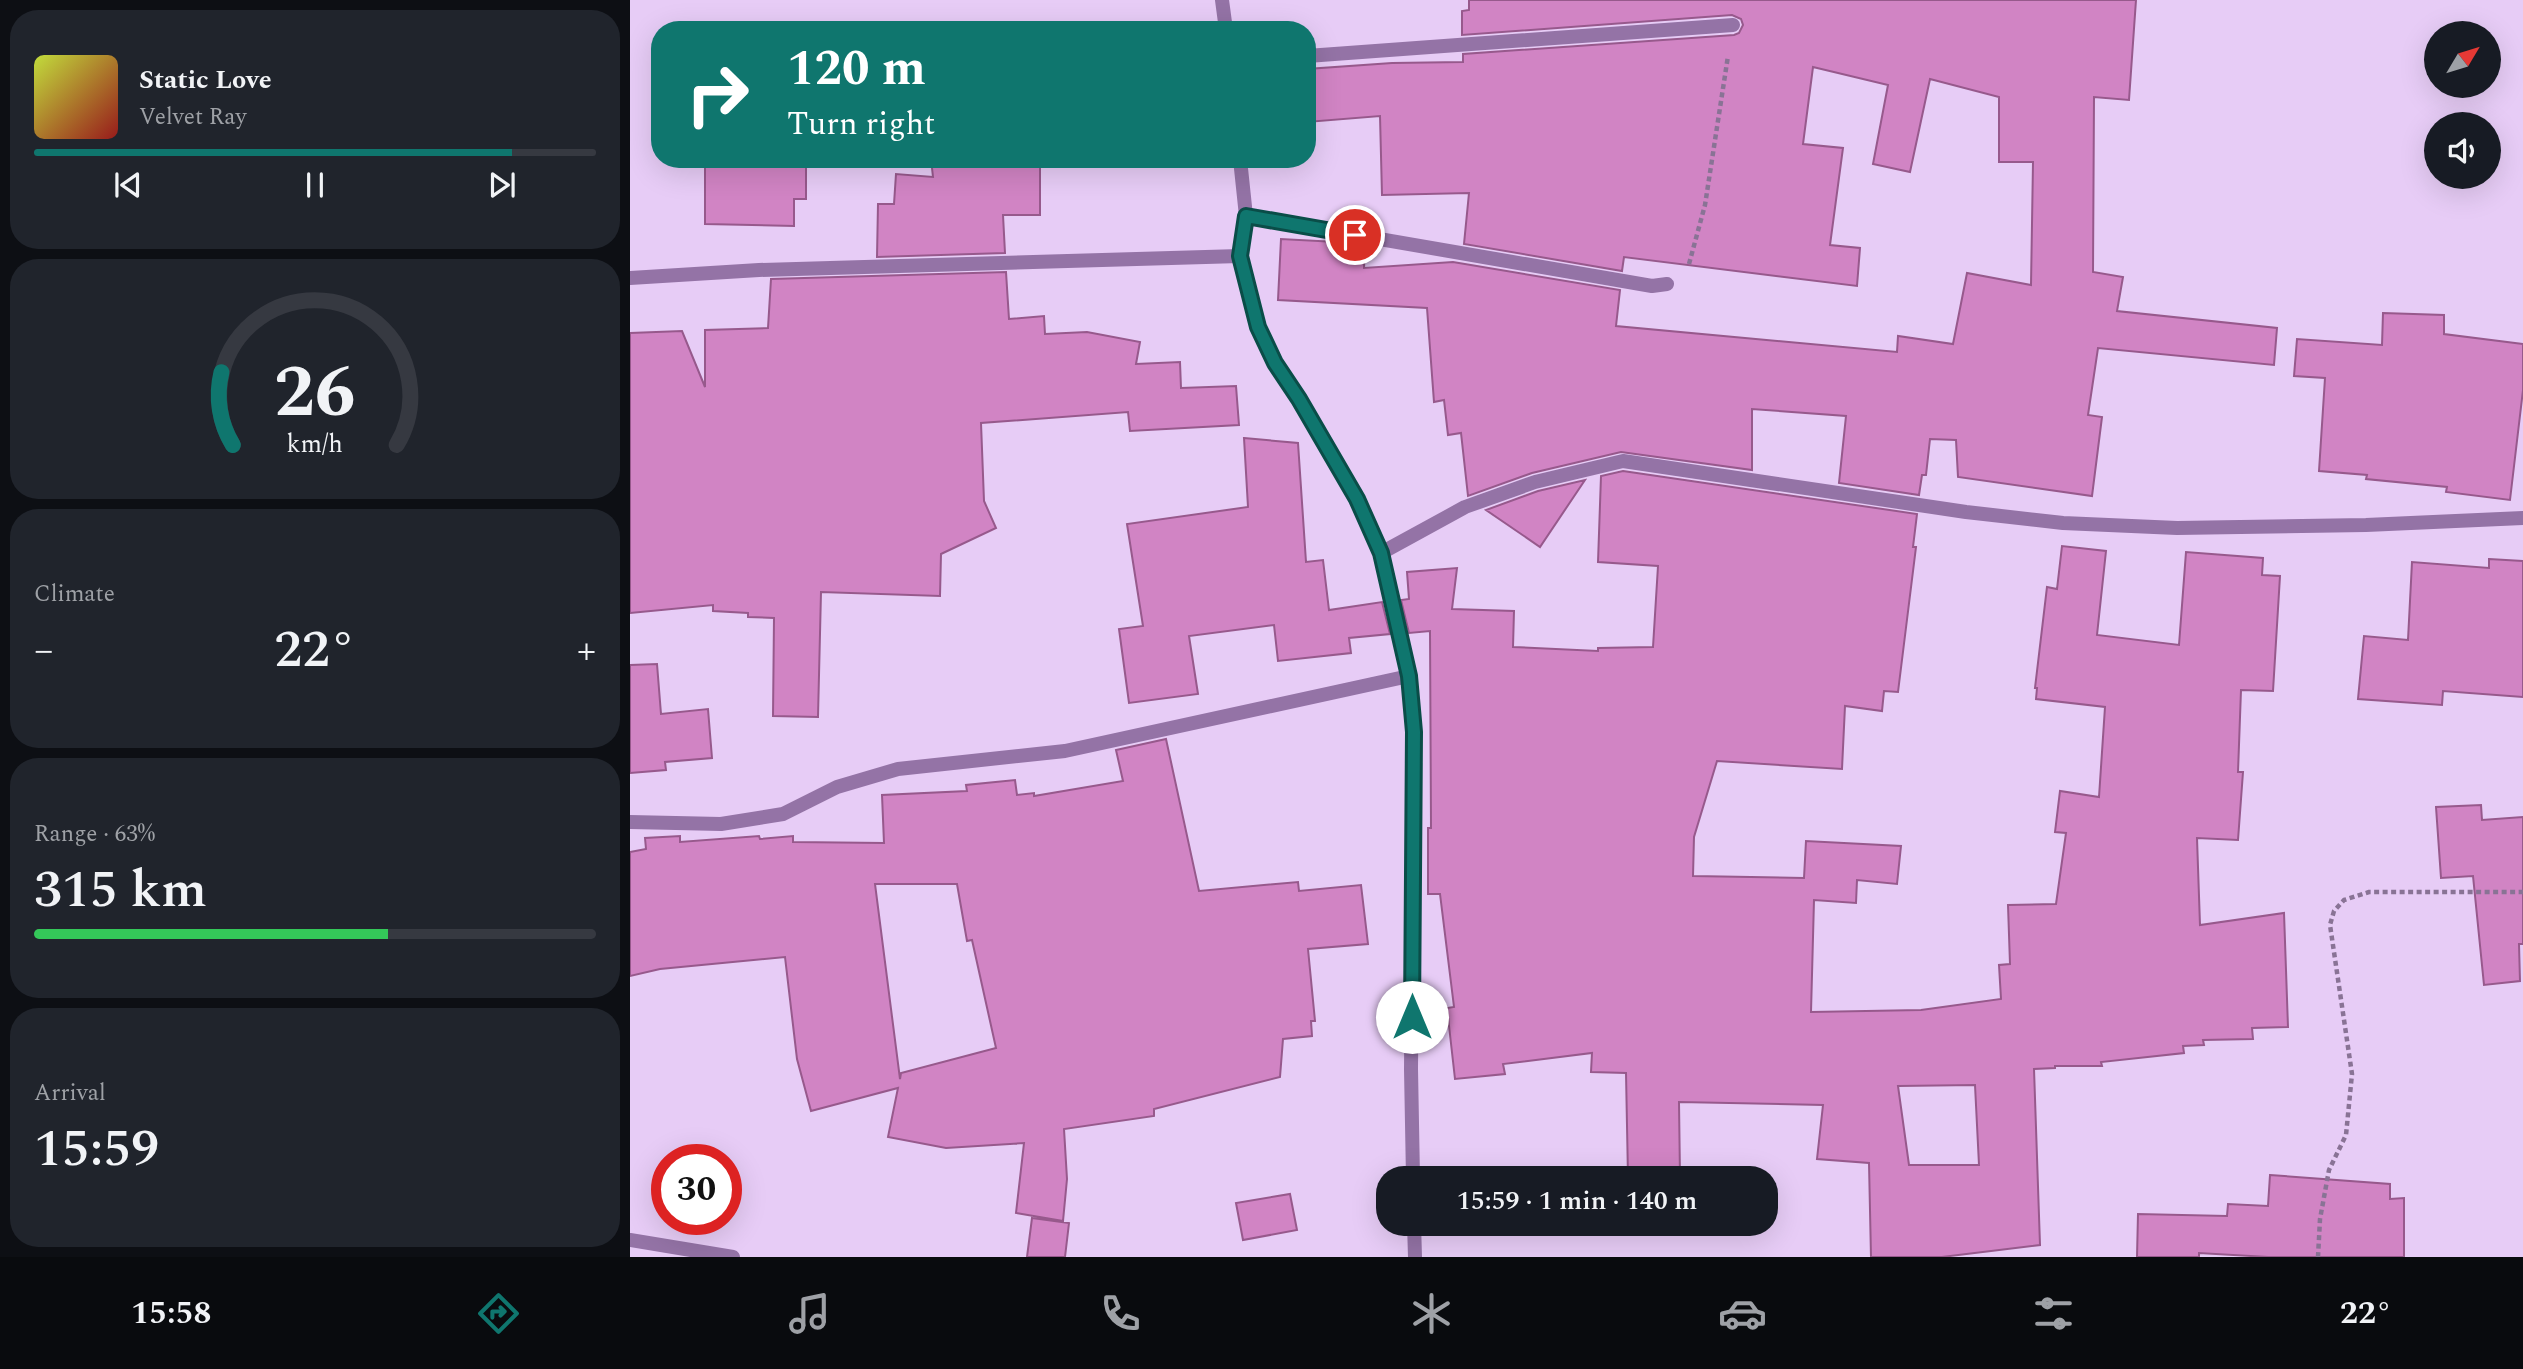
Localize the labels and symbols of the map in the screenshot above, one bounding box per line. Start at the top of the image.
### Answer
north arrow [2424,21,2501,98]
pin [1325,205,1385,265]
position arrow [1375,980,1449,1054]
speed limit sign: 30 [651,1144,742,1235]

